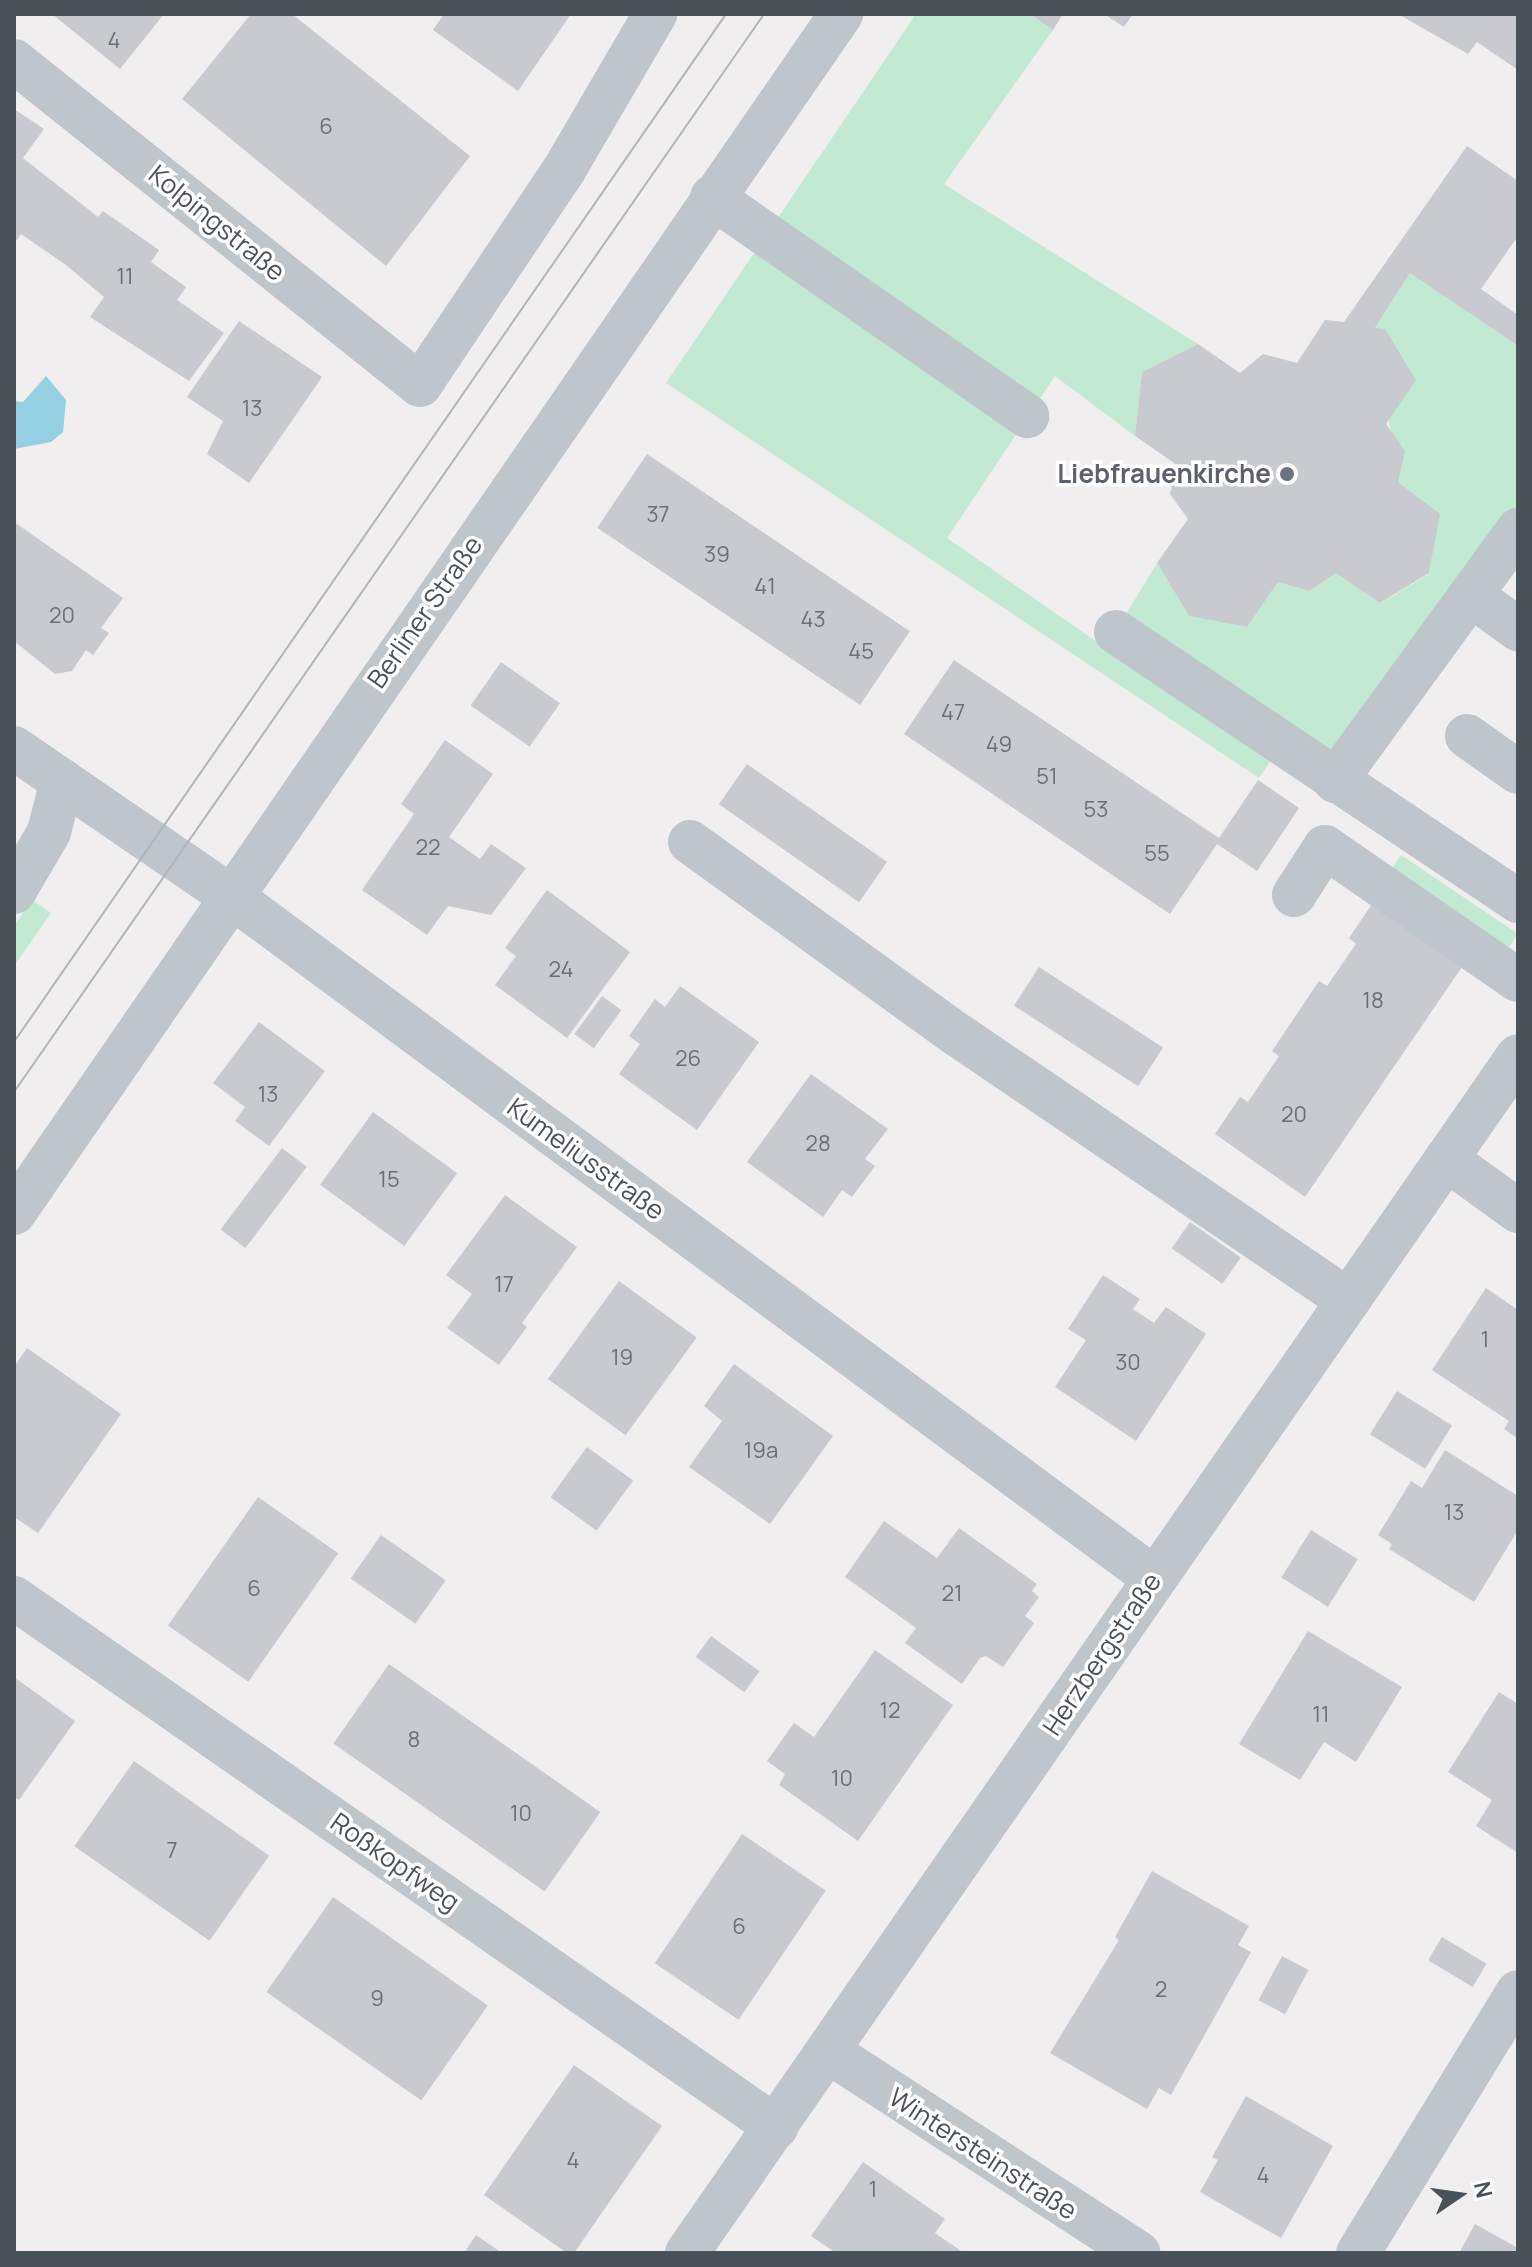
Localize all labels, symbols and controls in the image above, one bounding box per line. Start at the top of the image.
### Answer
house number: 4 [108,28,120,54]
house number: 6 [319,114,333,140]
street label: Kolpingstraße [143,159,291,287]
house number: 11 [116,264,134,290]
house number: 13 [242,396,262,422]
place label: Liebfrauenkirche [1057,458,1271,490]
marker: Liebfrauenkirche [1278,465,1296,483]
house number: 37 [646,502,670,528]
street label: Berliner Straße [361,530,489,694]
house number: 39 [704,542,730,568]
house number: 41 [754,574,776,600]
house number: 20 [49,603,75,629]
house number: 43 [800,607,826,633]
house number: 45 [848,639,874,665]
house number: 47 [941,700,965,726]
house number: 49 [986,732,1012,758]
house number: 51 [1036,764,1058,790]
house number: 53 [1084,797,1108,823]
house number: 22 [415,835,441,861]
house number: 55 [1144,841,1170,867]
house number: 24 [548,957,574,983]
house number: 18 [1362,988,1384,1014]
house number: 26 [675,1046,701,1072]
house number: 13 [258,1082,278,1108]
street label: Kumeliusstraße [501,1092,671,1226]
house number: 20 [1281,1102,1307,1128]
house number: 28 [805,1131,831,1157]
house number: 15 [378,1167,400,1193]
house number: 17 [494,1272,514,1298]
house number: 1 [1481,1327,1489,1353]
house number: 19 [611,1345,633,1371]
house number: 30 [1115,1350,1141,1376]
house number: 19a [744,1438,778,1464]
house number: 13 [1444,1500,1464,1526]
street label: Herzbergstraße [1036,1567,1168,1741]
house number: 6 [247,1576,261,1602]
house number: 21 [941,1581,963,1607]
house number: 12 [879,1698,901,1724]
house number: 11 [1312,1702,1330,1728]
house number: 8 [408,1727,420,1753]
house number: 10 [831,1766,853,1792]
house number: 10 [510,1801,532,1827]
street label: Roßkopfweg [325,1806,465,1918]
house number: 7 [166,1838,178,1864]
house number: 6 [732,1914,746,1940]
house number: 2 [1155,1977,1167,2003]
house number: 9 [370,1986,384,2012]
street label: Wintersteinstraße [883,2082,1083,2226]
house number: 4 [567,2148,579,2174]
north arrow [1420,2155,1500,2235]
house number: 4 [1257,2163,1269,2189]
house number: 1 [869,2177,877,2203]
text: N [1467,2179,1500,2201]

